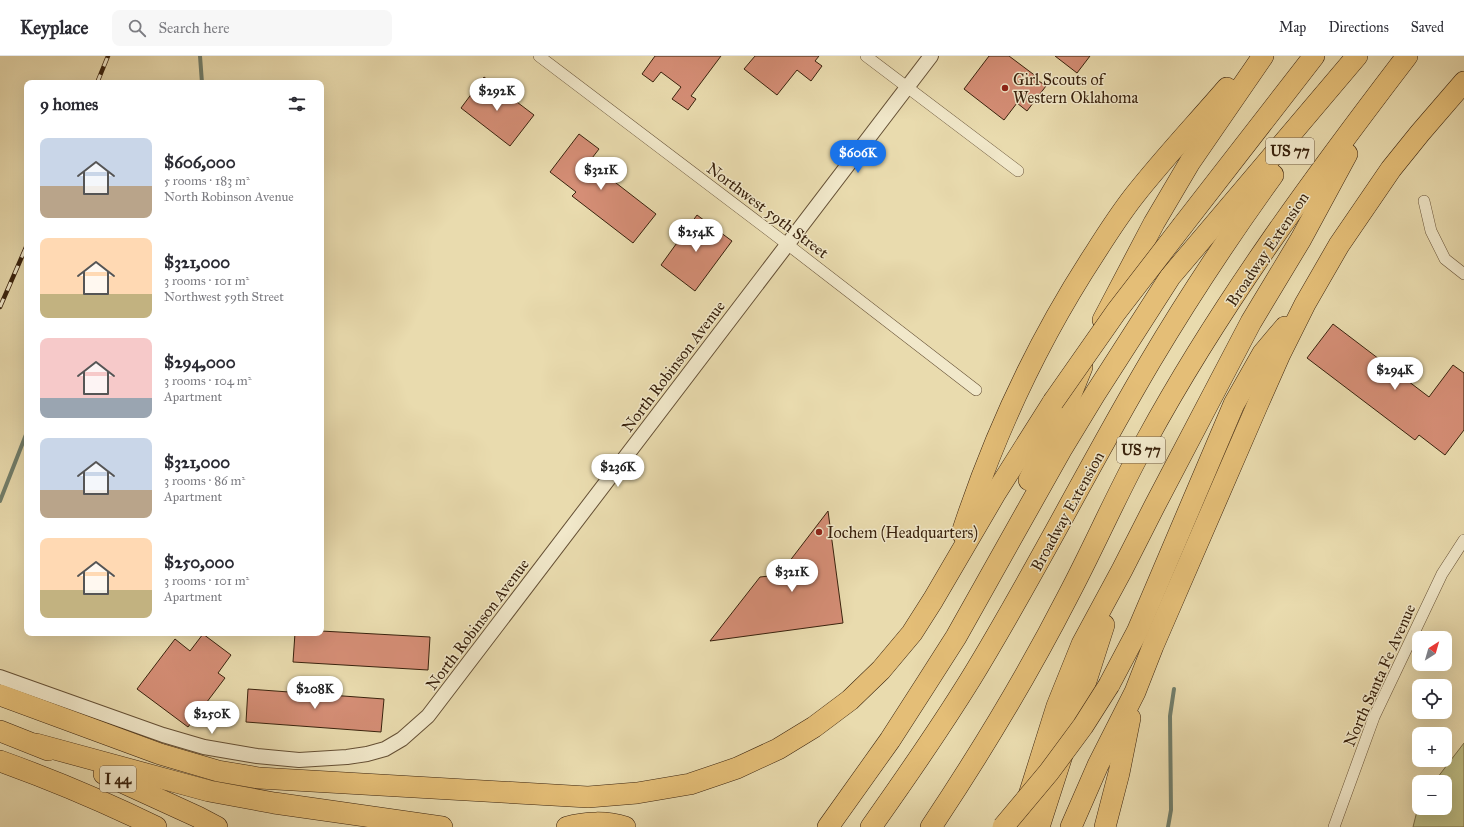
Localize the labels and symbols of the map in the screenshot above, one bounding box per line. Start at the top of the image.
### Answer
place label: Girl Scouts of Western Oklahoma [1013,70,1139,107]
pin: $292K [469,78,525,112]
marker: Girl Scouts of Western Oklahoma [1000,83,1010,93]
road number: US 77 [1266,138,1314,164]
pin: $606K [830,140,886,174]
pin: $321K [573,157,629,191]
street label: Northwest 59th Street [703,158,833,263]
street label: Broadway Extension [1222,188,1313,310]
pin: $254K [668,219,724,253]
street label: North Robinson Avenue [618,297,729,436]
pin: $294K [1367,357,1423,391]
road number: US 77 [1117,437,1165,463]
street label: Broadway Extension [1027,448,1108,574]
pin: $236K [590,454,646,488]
place label: Iochem (Headquarters) [827,523,978,543]
marker: Iochem (Headquarters) [814,527,824,537]
street label: North Robinson Avenue [422,555,533,694]
pin: $321K [764,559,820,593]
street label: North Santa Fe Avenue [1339,601,1420,749]
north arrow [1412,631,1452,671]
pin: $208K [287,676,343,710]
pin: $250K [184,701,240,735]
road number: I 44 [100,766,136,792]

